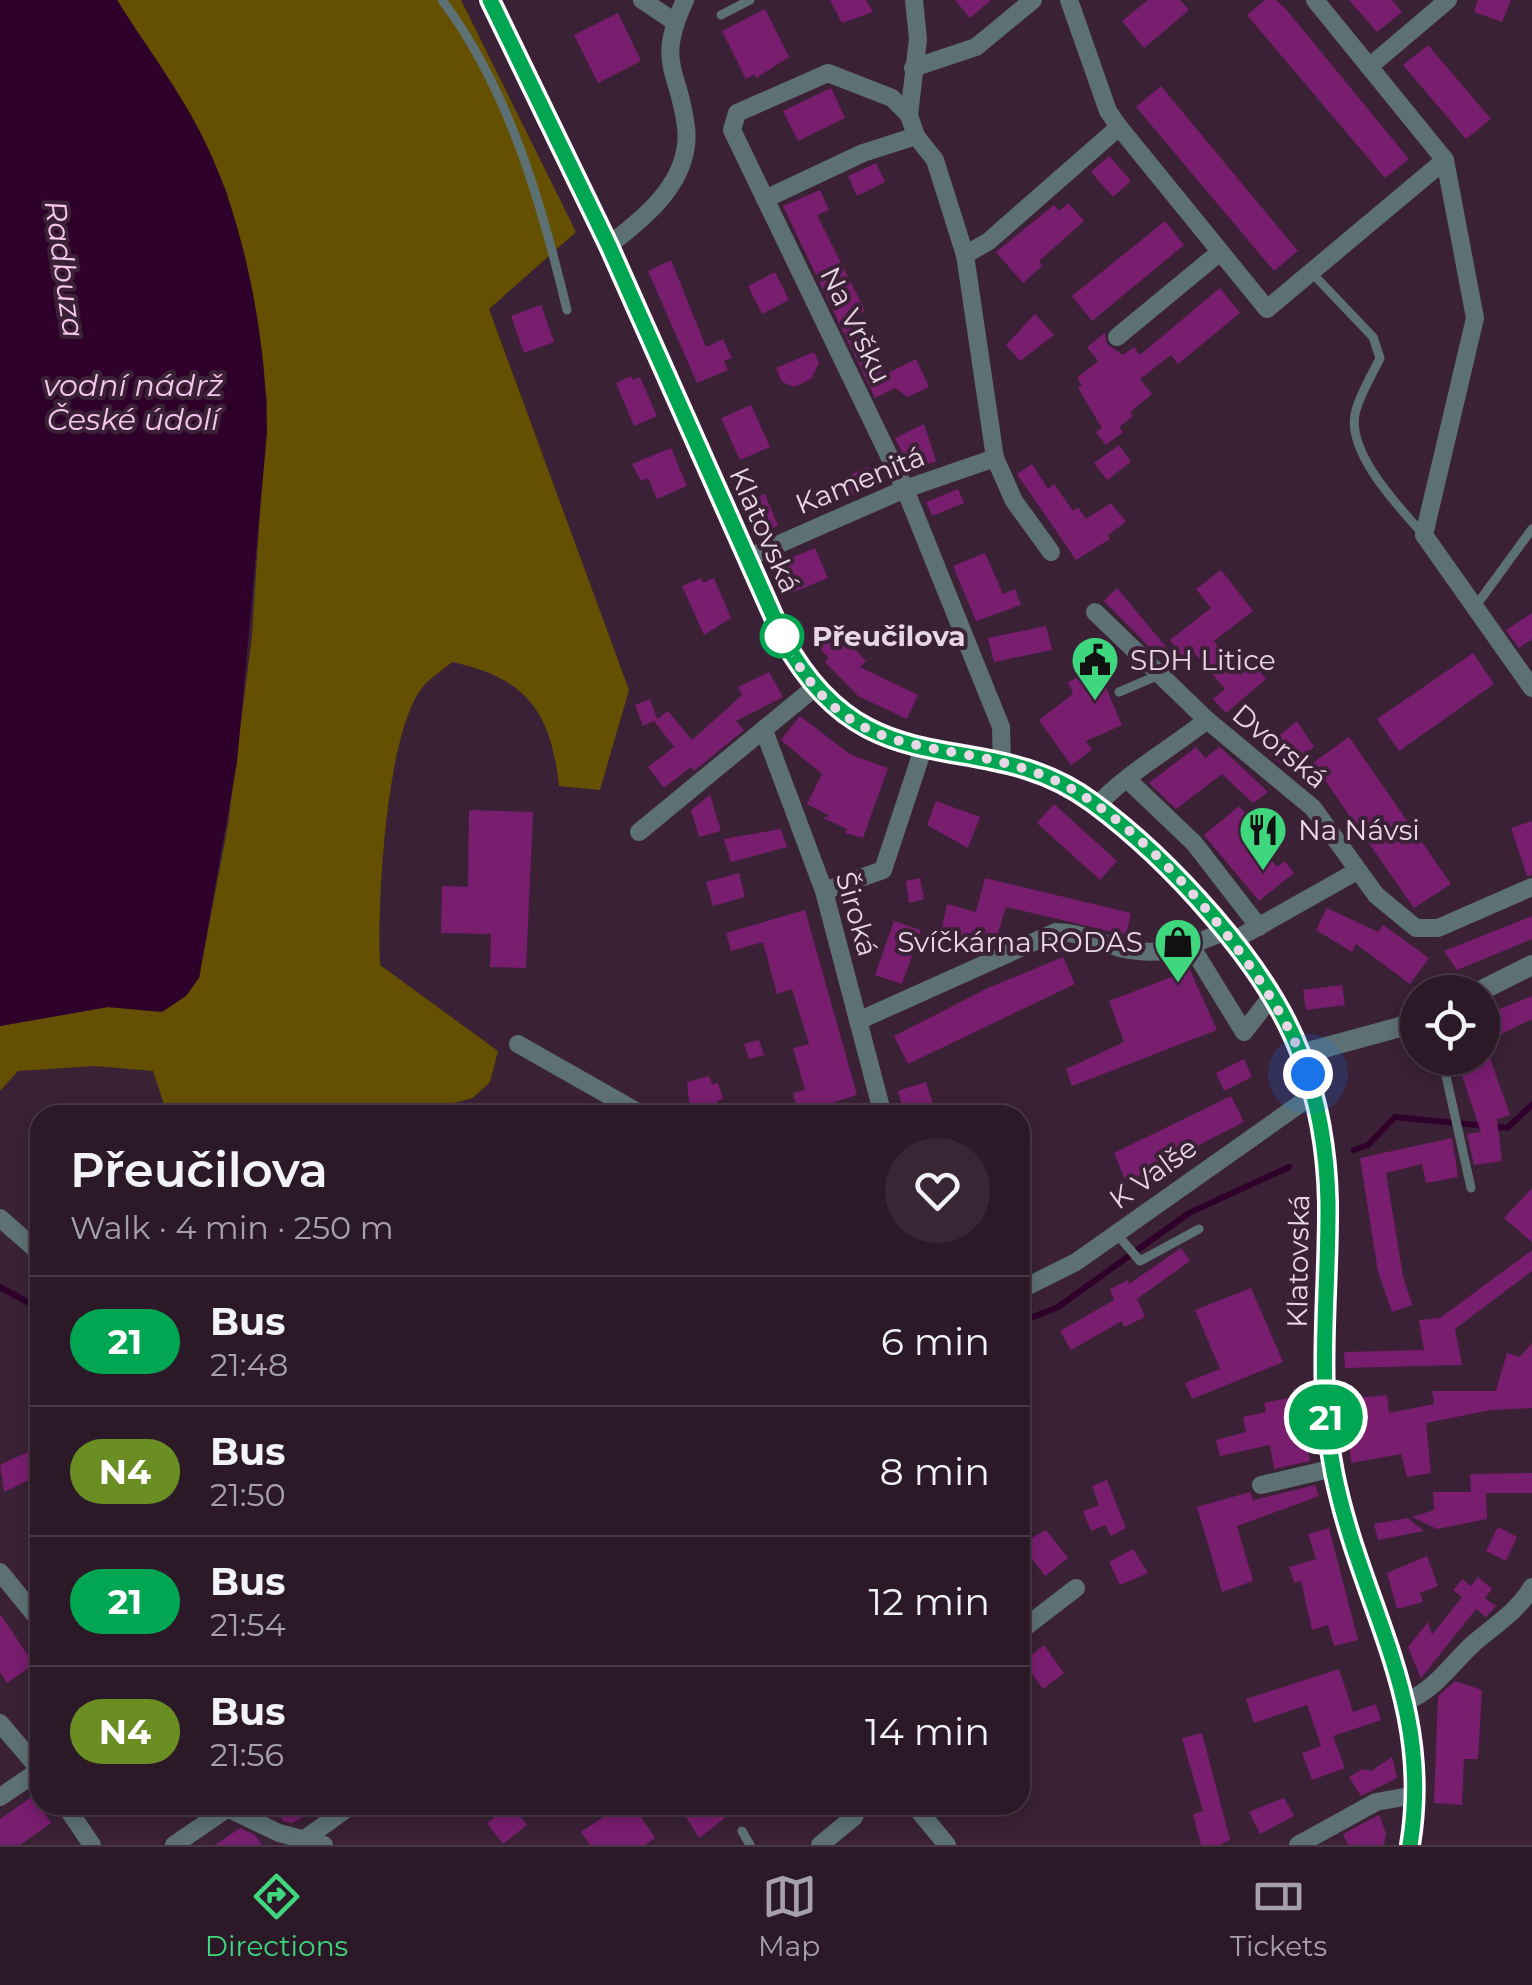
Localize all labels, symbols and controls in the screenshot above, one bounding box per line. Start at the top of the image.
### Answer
water label: Radbuza [37,198,92,340]
street label: Na Vršku [813,261,899,389]
water label: vodní nádrž České údolí [43,367,223,438]
street label: Kamenitá [790,439,930,521]
street label: Klatovská [722,462,808,598]
marker: Přeučilova [761,615,803,657]
place label: Přeučilova [812,619,966,653]
public building icon: SDH Litice [1069,634,1121,702]
place label: SDH Litice [1130,643,1276,677]
street label: Dvorská [1226,697,1334,795]
restaurant icon: Na Návsi [1237,804,1289,872]
place label: Na Návsi [1298,813,1420,847]
street label: Široká [829,868,885,960]
shop icon: Svíčkárna RODAS [1152,916,1204,984]
place label: Svíčkárna RODAS [897,925,1143,959]
map controls [1400,975,1500,1075]
button: locate [1400,975,1500,1075]
your location [1283,1049,1333,1099]
street label: K Valše [1103,1130,1203,1216]
button: heart [885,1138,990,1243]
text: Přeučilova [70,1141,328,1199]
street label: Klatovská [1280,1194,1316,1328]
text: Walk · 4 min · 250 m [70,1208,394,1247]
text: Bus [210,1298,285,1345]
text: 6 min [881,1318,990,1365]
text: 21 [108,1320,142,1363]
text: 21:48 [210,1345,288,1384]
line badge: 21 [1281,1384,1371,1450]
text: 21 [1309,1396,1343,1439]
text: Bus [210,1428,285,1475]
text: 8 min [880,1448,990,1495]
text: N4 [99,1450,151,1493]
text: 21:50 [210,1475,286,1514]
text: Bus [210,1558,285,1605]
text: 12 min [869,1578,990,1625]
text: 21 [108,1580,142,1623]
text: 21:54 [210,1605,286,1644]
text: Bus [210,1688,285,1735]
text: 14 min [865,1708,990,1755]
text: N4 [99,1710,151,1753]
text: 21:56 [210,1735,284,1774]
tab: Directions [205,1869,348,1963]
tab: Map [758,1869,820,1963]
tab: Tickets [1230,1869,1327,1963]

